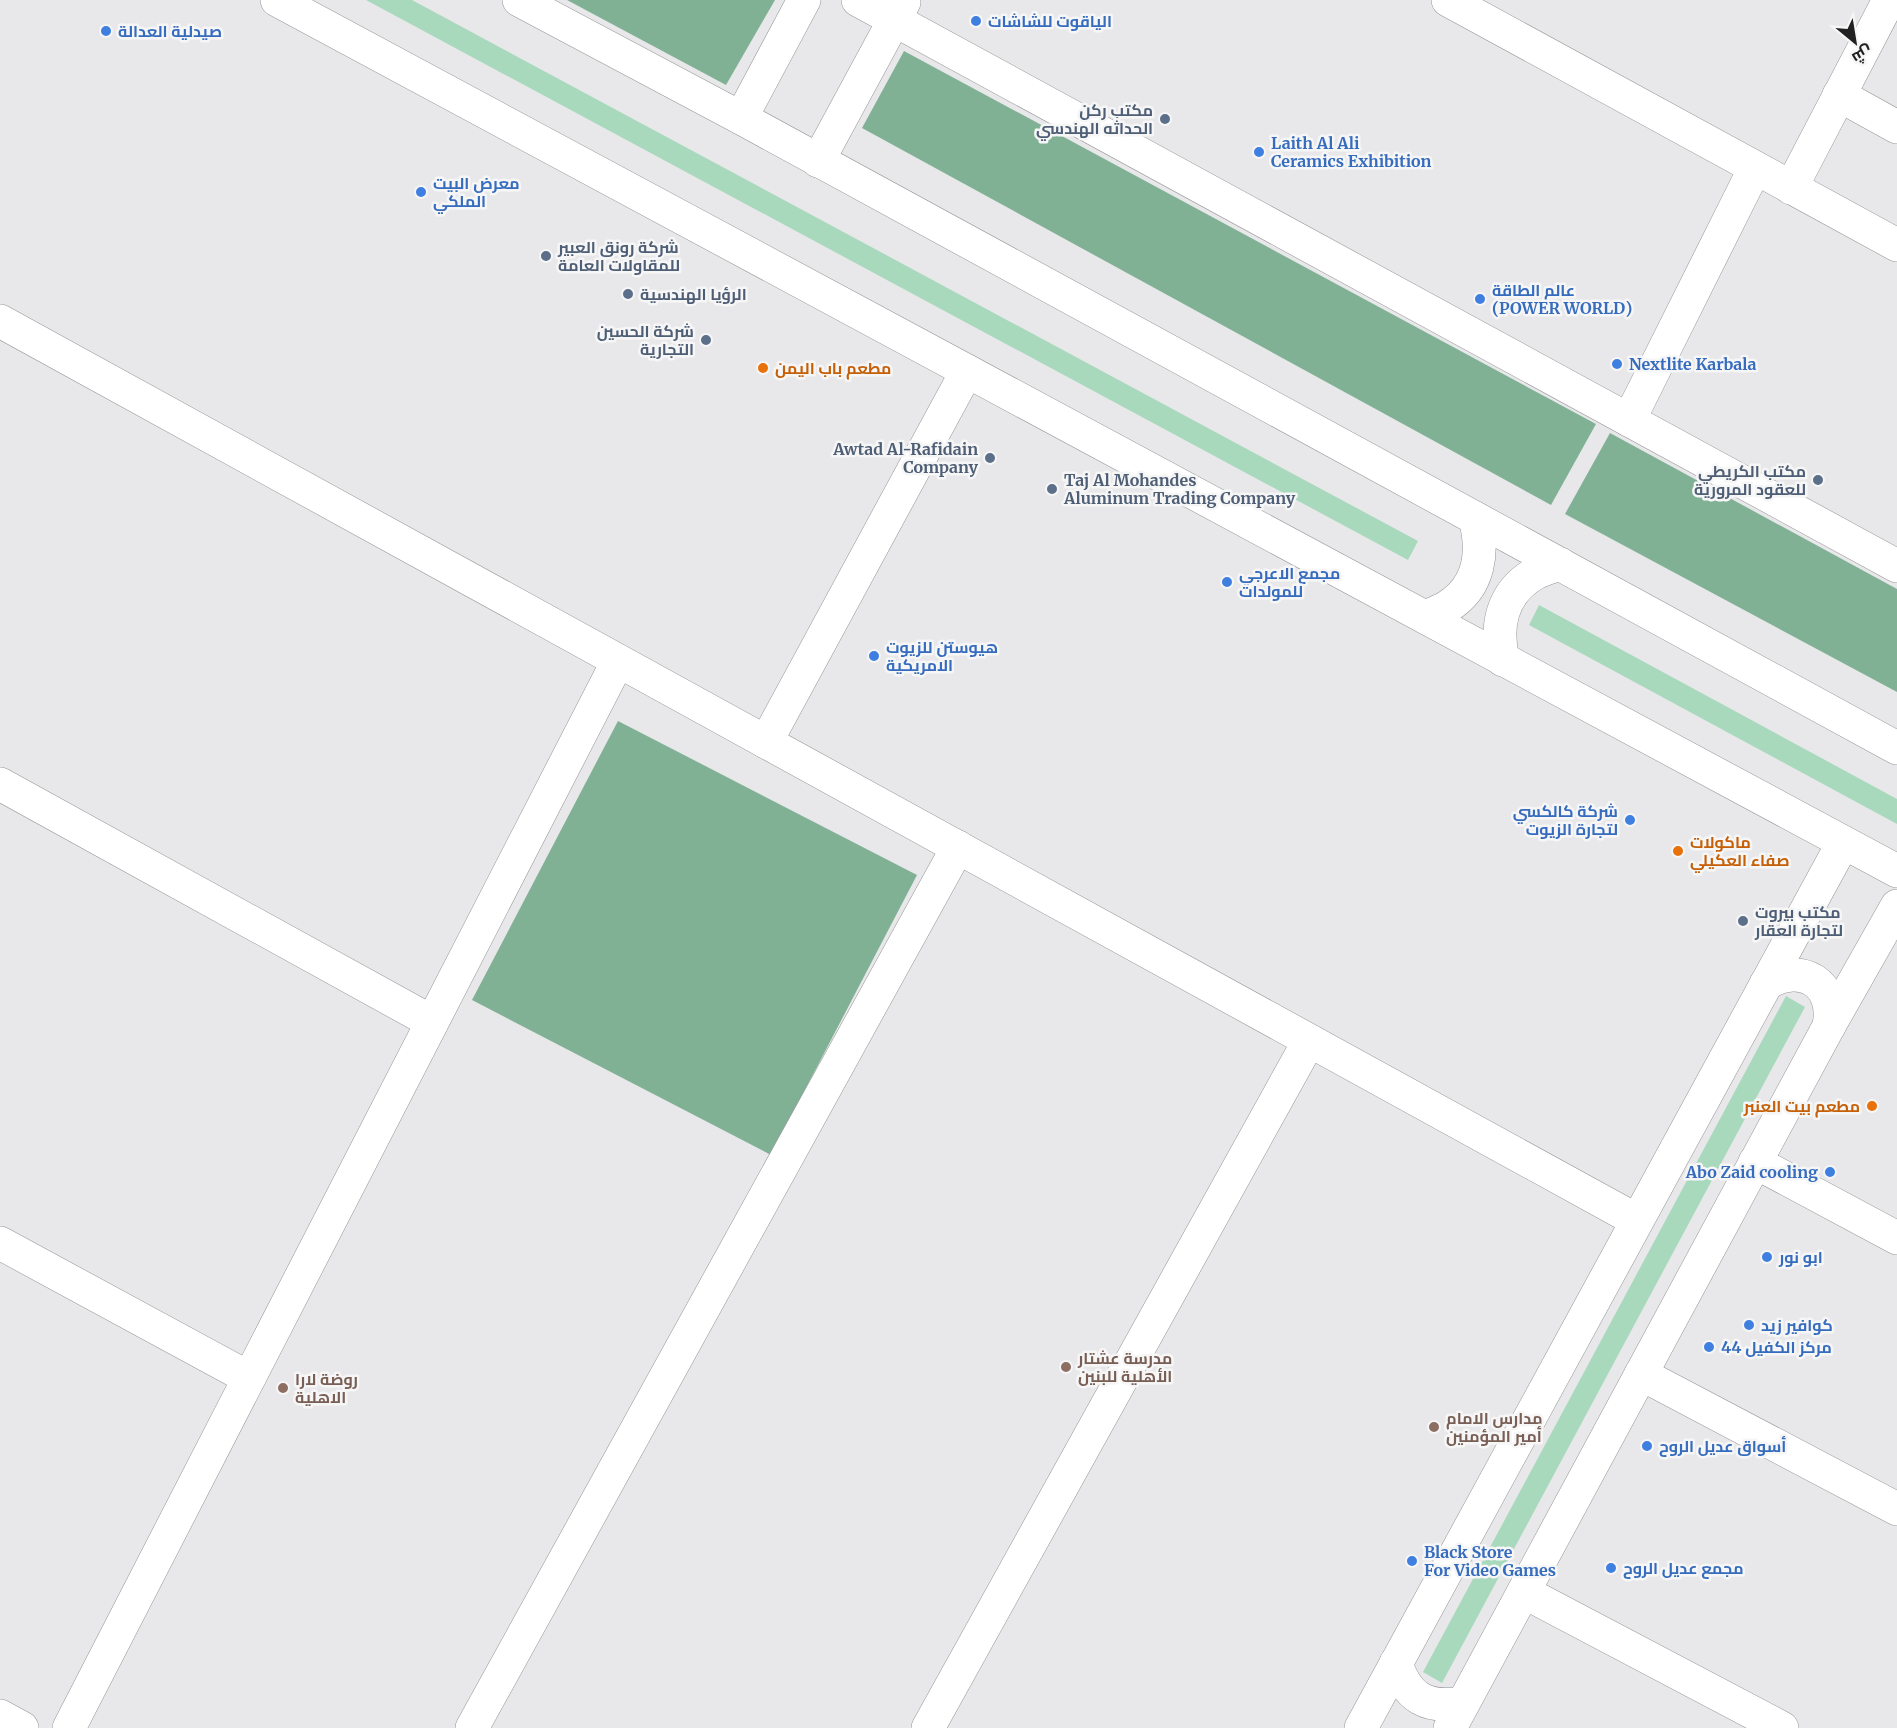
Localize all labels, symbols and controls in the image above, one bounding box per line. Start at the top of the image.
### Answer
place label: الياقوت للشاشات [988,11,1112,31]
north arrow [1825,12,1885,72]
marker: الياقوت للشاشات [969,14,983,28]
place label: صيدلية العدالة [118,21,222,41]
marker: صيدلية العدالة [99,24,113,38]
text: ش [1849,41,1876,69]
place label: مكتب ركن الحداثه الهندسي [1036,100,1153,141]
marker: مكتب ركن الحداثه الهندسي [1158,112,1172,126]
place label: Laith Al Ali Ceramics Exhibition [1271,133,1432,171]
marker: Laith Al Ali Ceramics Exhibition [1252,145,1266,159]
place label: معرض البيت الملكي [433,173,520,214]
marker: معرض البيت الملكي [414,185,428,199]
place label: شركة رونق العبير للمقاولات العامة [557,237,680,275]
marker: شركة رونق العبير للمقاولات العامة [539,249,553,263]
place label: عالم الطاقة (POWER WORLD) [1492,280,1632,318]
place label: الرؤيا الهندسية [640,284,747,304]
marker: الرؤيا الهندسية [621,287,635,301]
marker: عالم الطاقة (POWER WORLD) [1473,292,1487,306]
place label: شركة الحسين التجارية [597,321,694,359]
marker: شركة الحسين التجارية [699,333,713,347]
place label: Nextlite Karbala [1629,354,1757,374]
marker: Nextlite Karbala [1610,357,1624,371]
place label: مطعم باب اليمن [775,358,891,380]
marker: مطعم باب اليمن [756,361,770,375]
place label: Awtad Al-Rafidain Company [832,439,978,477]
marker: Awtad Al-Rafidain Company [983,451,997,465]
place label: مكتب الكريطي للعقود المرورية [1694,461,1806,499]
place label: Taj Al Mohandes Aluminum Trading Company [1063,470,1296,508]
marker: مكتب الكريطي للعقود المرورية [1811,473,1825,487]
marker: Taj Al Mohandes Aluminum Trading Company [1045,482,1059,496]
place label: مجمع الاعرجي للمولدات [1239,563,1340,601]
marker: مجمع الاعرجي للمولدات [1220,575,1234,589]
place label: هيوستن للزيوت الامريكية [886,637,998,675]
marker: هيوستن للزيوت الامريكية [867,649,881,663]
place label: شركة كالكسي لتجارة الزيوت [1513,801,1618,839]
marker: شركة كالكسي لتجارة الزيوت [1623,813,1637,827]
place label: ماكولات صفاء العكيلي [1690,832,1790,873]
marker: ماكولات صفاء العكيلي [1671,844,1685,858]
place label: مكتب بيروت لتجارة العقار [1754,902,1843,940]
marker: مكتب بيروت لتجارة العقار [1736,914,1750,928]
place label: مطعم بيت العنبر [1743,1096,1860,1118]
marker: مطعم بيت العنبر [1865,1099,1879,1113]
place label: Abo Zaid cooling [1685,1162,1818,1182]
marker: Abo Zaid cooling [1823,1165,1837,1179]
place label: ابو نور [1778,1247,1823,1267]
marker: ابو نور [1760,1250,1774,1264]
place label: كوافير زيد [1761,1315,1833,1335]
marker: كوافير زيد [1742,1318,1756,1332]
place label: مركز الكفيل 44 [1721,1337,1832,1357]
marker: مركز الكفيل 44 [1702,1340,1716,1354]
place label: مدرسة عشتار الأهلية للبنين [1077,1348,1172,1386]
marker: مدرسة عشتار الأهلية للبنين [1059,1360,1073,1374]
place label: روضة لارا الاهلية [295,1369,358,1407]
marker: روضة لارا الاهلية [276,1381,290,1395]
place label: مدارس الامام أمير المؤمنين [1446,1408,1543,1446]
marker: مدارس الامام أمير المؤمنين [1427,1420,1441,1434]
place label: أسواق عديل الروح [1659,1436,1786,1457]
marker: أسواق عديل الروح [1640,1439,1654,1453]
place label: Black Store For Video Games [1424,1542,1556,1580]
marker: Black Store For Video Games [1405,1554,1419,1568]
place label: مجمع عديل الروح [1623,1558,1744,1579]
marker: مجمع عديل الروح [1604,1561,1618,1575]

